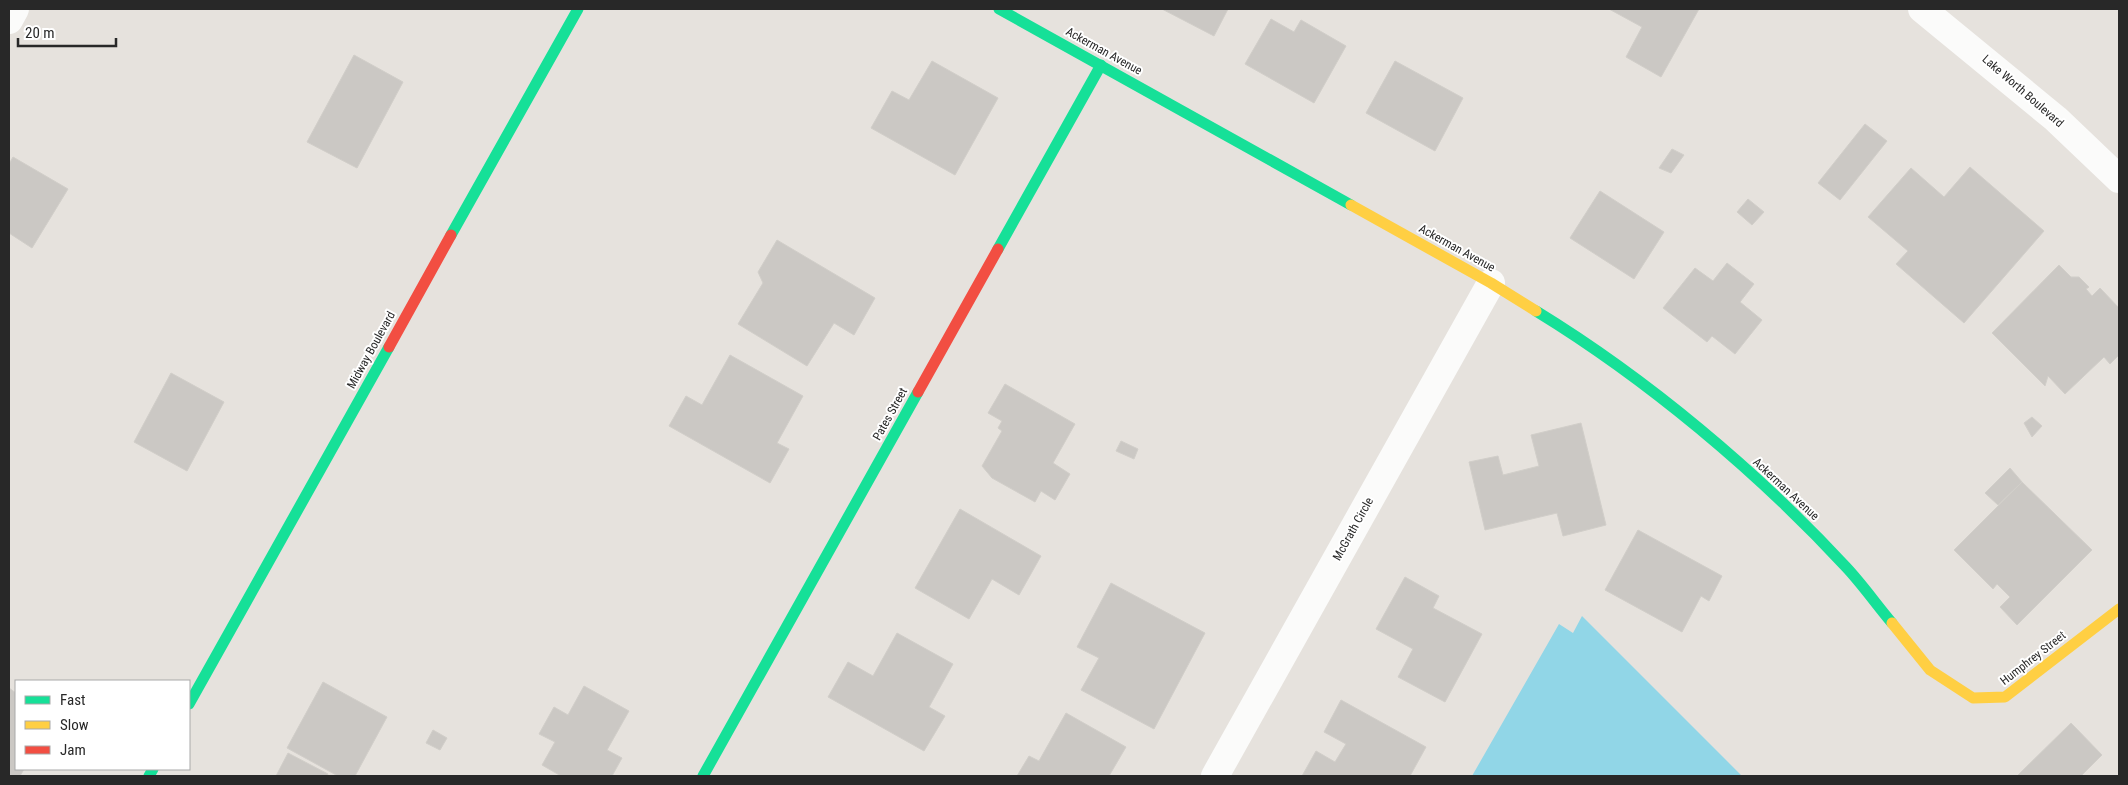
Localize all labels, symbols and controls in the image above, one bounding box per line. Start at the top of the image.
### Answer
scale bar [18,15,115,47]
text: 20 m [25,24,55,42]
street label: Ackerman Avenue [1063,24,1145,78]
street label: Lake Worth Boulevard [1979,52,2067,130]
street label: Ackerman Avenue [1416,221,1498,275]
street label: Midway Boulevard [344,309,398,391]
street label: Pates Street [870,385,910,443]
street label: Ackerman Avenue [1750,455,1822,523]
street label: McGrath Circle [1330,495,1376,563]
street label: Humphrey Street [1998,628,2069,688]
legend [15,680,190,770]
text: Fast [60,691,85,709]
text: Slow [60,716,89,734]
text: Jam [60,741,86,759]

